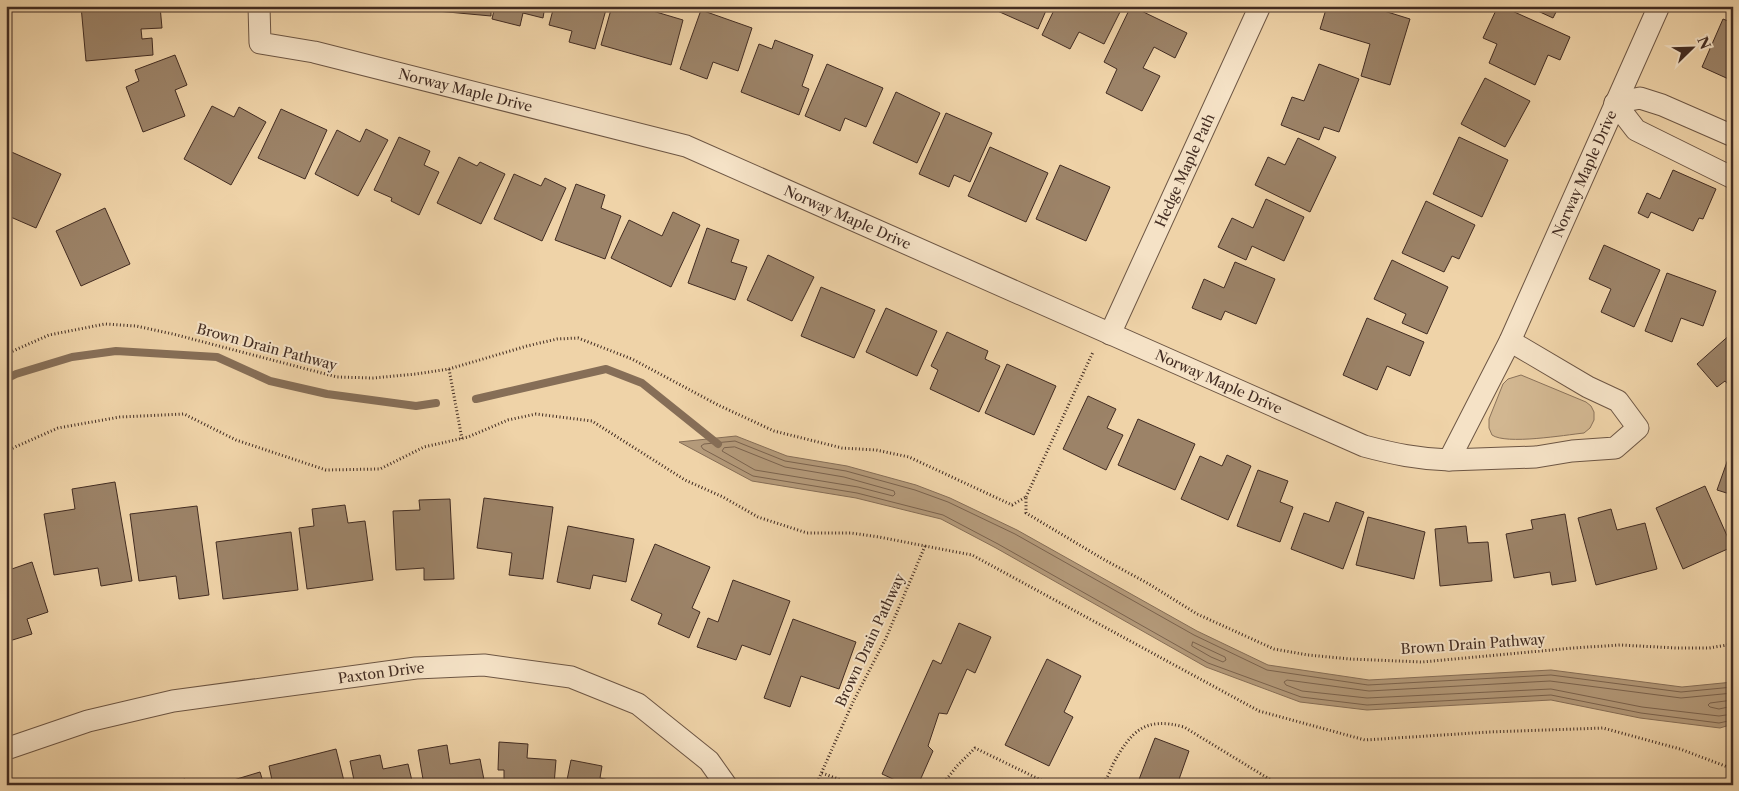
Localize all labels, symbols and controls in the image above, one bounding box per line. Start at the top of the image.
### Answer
north arrow [1666,22,1716,72]
text: N [1693,34,1715,52]
street label: Norway Maple Drive [397,65,534,116]
street label: Norway Maple Drive [1548,107,1621,240]
street label: Hedge Maple Path [1151,110,1219,230]
street label: Norway Maple Drive [781,181,914,254]
street label: Brown Drain Pathway [195,320,339,374]
street label: Norway Maple Drive [1152,346,1285,418]
street label: Brown Drain Pathway [831,570,909,709]
street label: Brown Drain Pathway [1400,630,1546,658]
street label: Paxton Drive [337,659,425,688]

